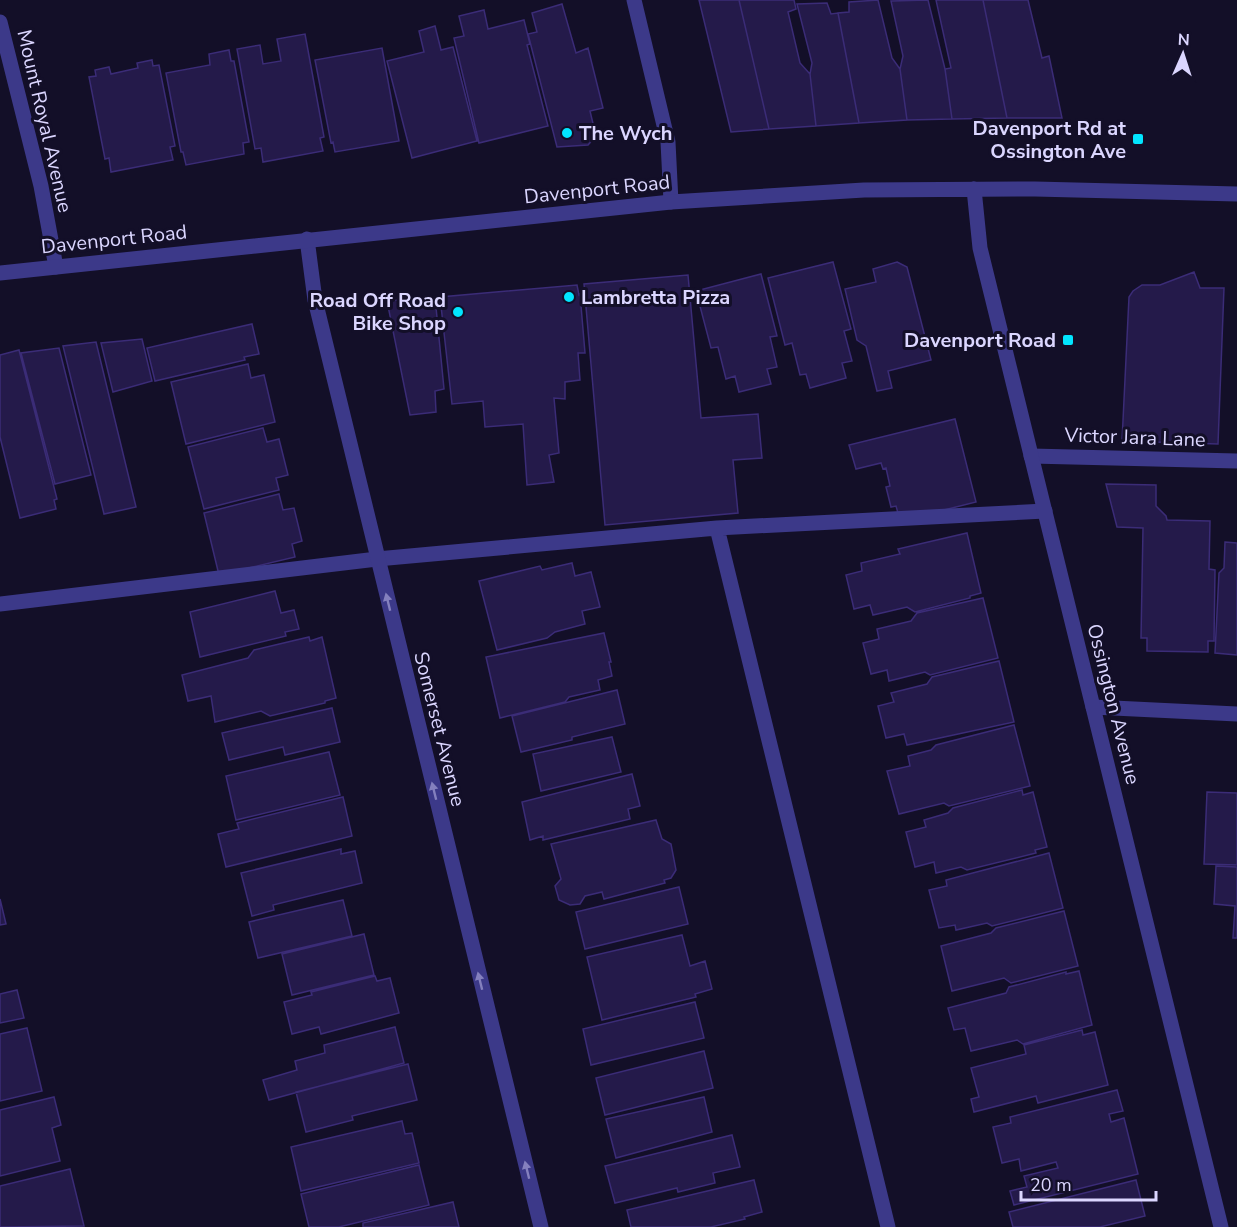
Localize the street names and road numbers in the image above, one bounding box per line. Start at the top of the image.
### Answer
street label: Mount Royal Avenue [10,27,79,215]
street label: Davenport Road [523,168,671,211]
street label: Davenport Road [40,218,188,261]
street label: Victor Jara Lane [1063,422,1206,453]
street label: Ossington Avenue [1080,621,1147,787]
street label: Somerset Avenue [407,649,472,809]

